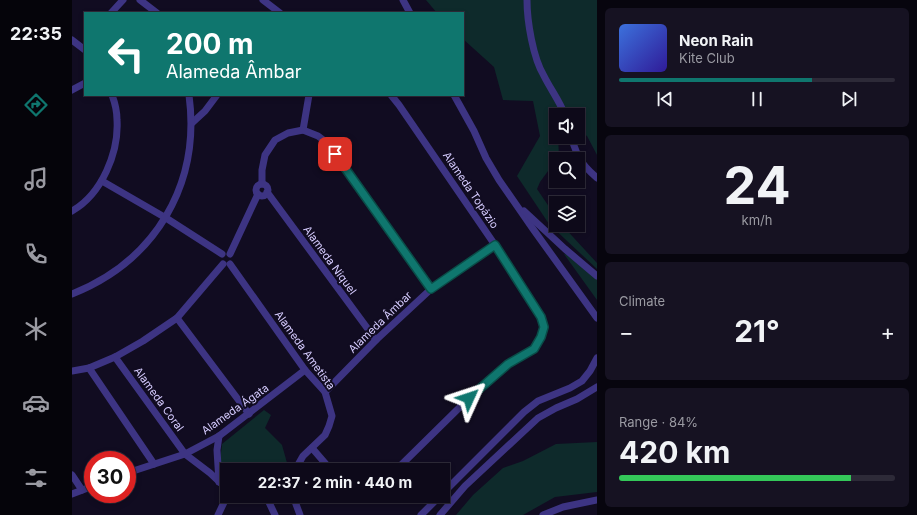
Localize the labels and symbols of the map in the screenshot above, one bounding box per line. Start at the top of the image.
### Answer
pin [318,137,352,171]
street label: Alameda Topázio [440,149,502,231]
street label: Alameda Niquel [300,223,360,297]
street label: Alameda Âmbar [345,288,415,356]
street label: Alameda Ametista [272,308,338,392]
street label: Alameda Coral [131,364,187,434]
position arrow [448,377,490,419]
street label: Alameda Ágata [199,381,271,437]
speed limit sign: 30 [84,451,136,503]

